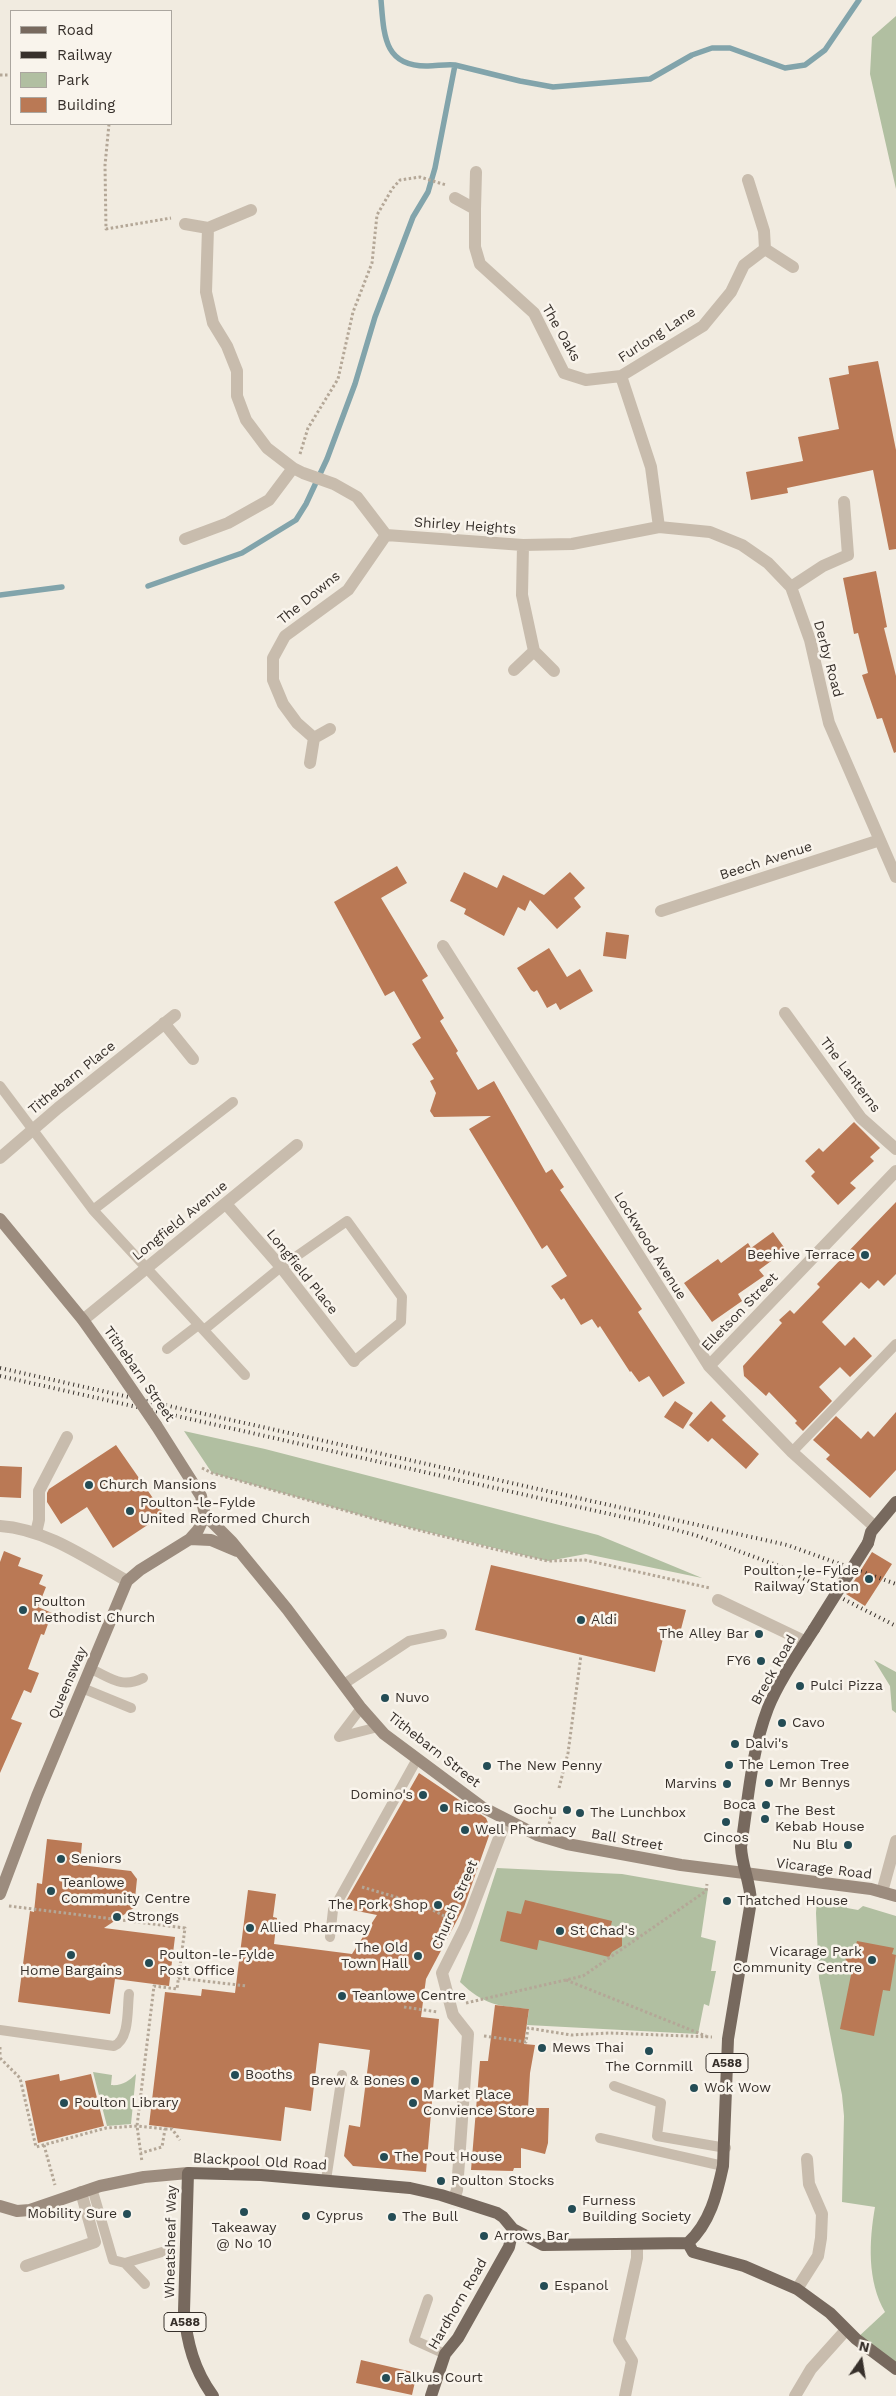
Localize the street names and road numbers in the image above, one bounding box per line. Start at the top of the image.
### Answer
street label: The Oaks [538,301,584,365]
street label: Furlong Lane [615,304,699,366]
street label: Shirley Heights [413,514,517,538]
street label: The Downs [274,568,344,628]
street label: Derby Road [810,619,846,699]
street label: Beech Avenue [718,838,814,884]
street label: The Lanterns [816,1034,884,1116]
street label: Tithebarn Place [25,1038,119,1118]
street label: Longfield Avenue [129,1178,231,1264]
street label: Lockwood Avenue [610,1189,690,1303]
street label: Longfield Place [263,1226,341,1318]
street label: Elletson Street [698,1269,782,1355]
street label: Tithebarn Street [100,1323,178,1425]
street label: Breck Road [748,1632,800,1708]
street label: Queensway [45,1644,91,1722]
street label: Tithebarn Street [384,1709,484,1791]
street label: Ball Street [590,1825,664,1855]
street label: Vicarage Road [775,1855,873,1883]
street label: Church Street [429,1858,481,1952]
road number: A588 [706,2054,748,2072]
street label: Blackpool Old Road [193,2150,327,2174]
street label: Wheatsheaf Way [162,2185,180,2299]
street label: Hardhorn Road [425,2255,491,2353]
road number: A588 [164,2312,206,2332]

